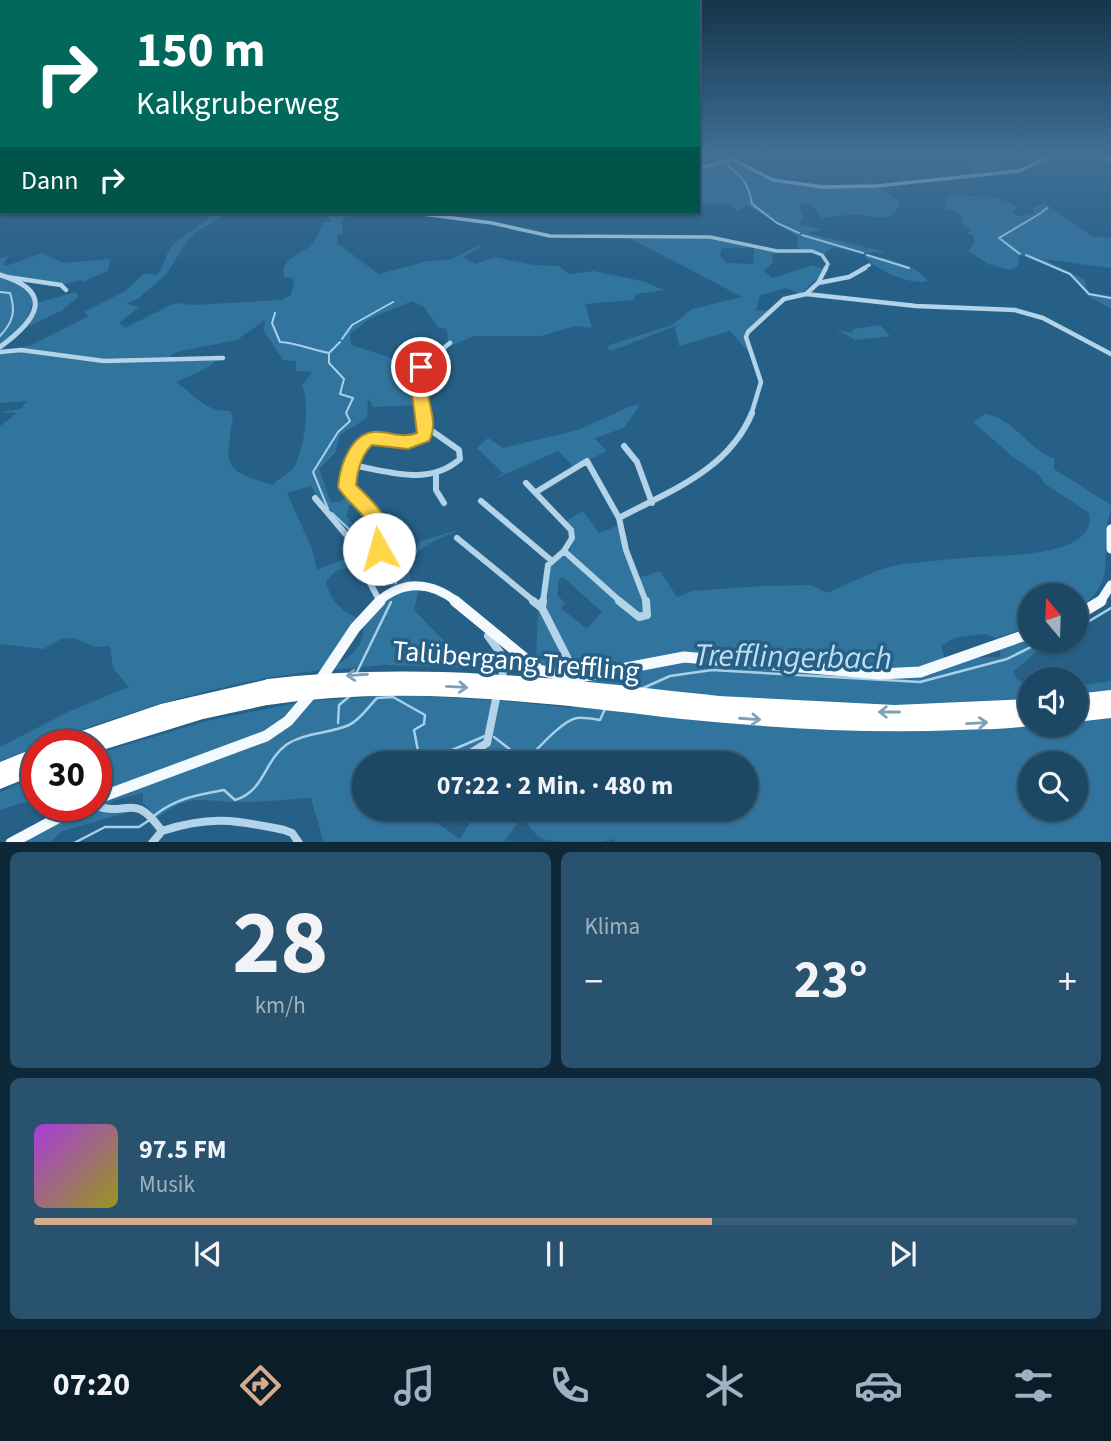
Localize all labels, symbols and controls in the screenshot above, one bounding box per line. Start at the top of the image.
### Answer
text: 150 m [136,16,265,86]
icon: right [21,28,112,119]
text: Kalkgruberweg [136,81,339,127]
icon: right [93,161,131,199]
text: Dann [21,162,79,199]
pin [391,337,451,397]
icon: arrive [402,348,440,386]
position arrow [342,512,416,586]
north arrow [1018,583,1088,653]
map controls [1018,583,1088,821]
street label: Talübergang Treffling [391,630,641,692]
water label: Trefflingerbach [694,632,892,682]
button: sound [1018,667,1088,737]
one-way arrow [346,669,369,682]
one-way arrow [445,681,468,694]
one-way arrow [878,705,901,719]
one-way arrow [738,713,760,726]
one-way arrow [965,716,988,729]
speed limit sign: 30 [21,730,112,821]
button: search [1018,751,1088,821]
text: 07:22 · 2 Min. · 480 m [437,767,673,804]
text: 28 [232,879,328,1008]
text: Klima [585,910,640,943]
text: 23° [794,944,868,1018]
text: − [585,955,603,1009]
text: + [1058,955,1077,1009]
text: km/h [255,989,306,1022]
text: 97.5 FM [139,1131,227,1168]
text: Musik [139,1168,195,1201]
icon: previous [189,1235,227,1273]
icon: pause [536,1235,574,1273]
icon: next [884,1235,922,1273]
icon: directions [236,1361,285,1410]
icon: music [390,1361,439,1410]
icon: phone [545,1361,594,1410]
icon: climate [700,1361,749,1410]
icon: car [854,1361,903,1410]
icon: filters [1009,1361,1058,1410]
text: 07:20 [53,1362,130,1408]

